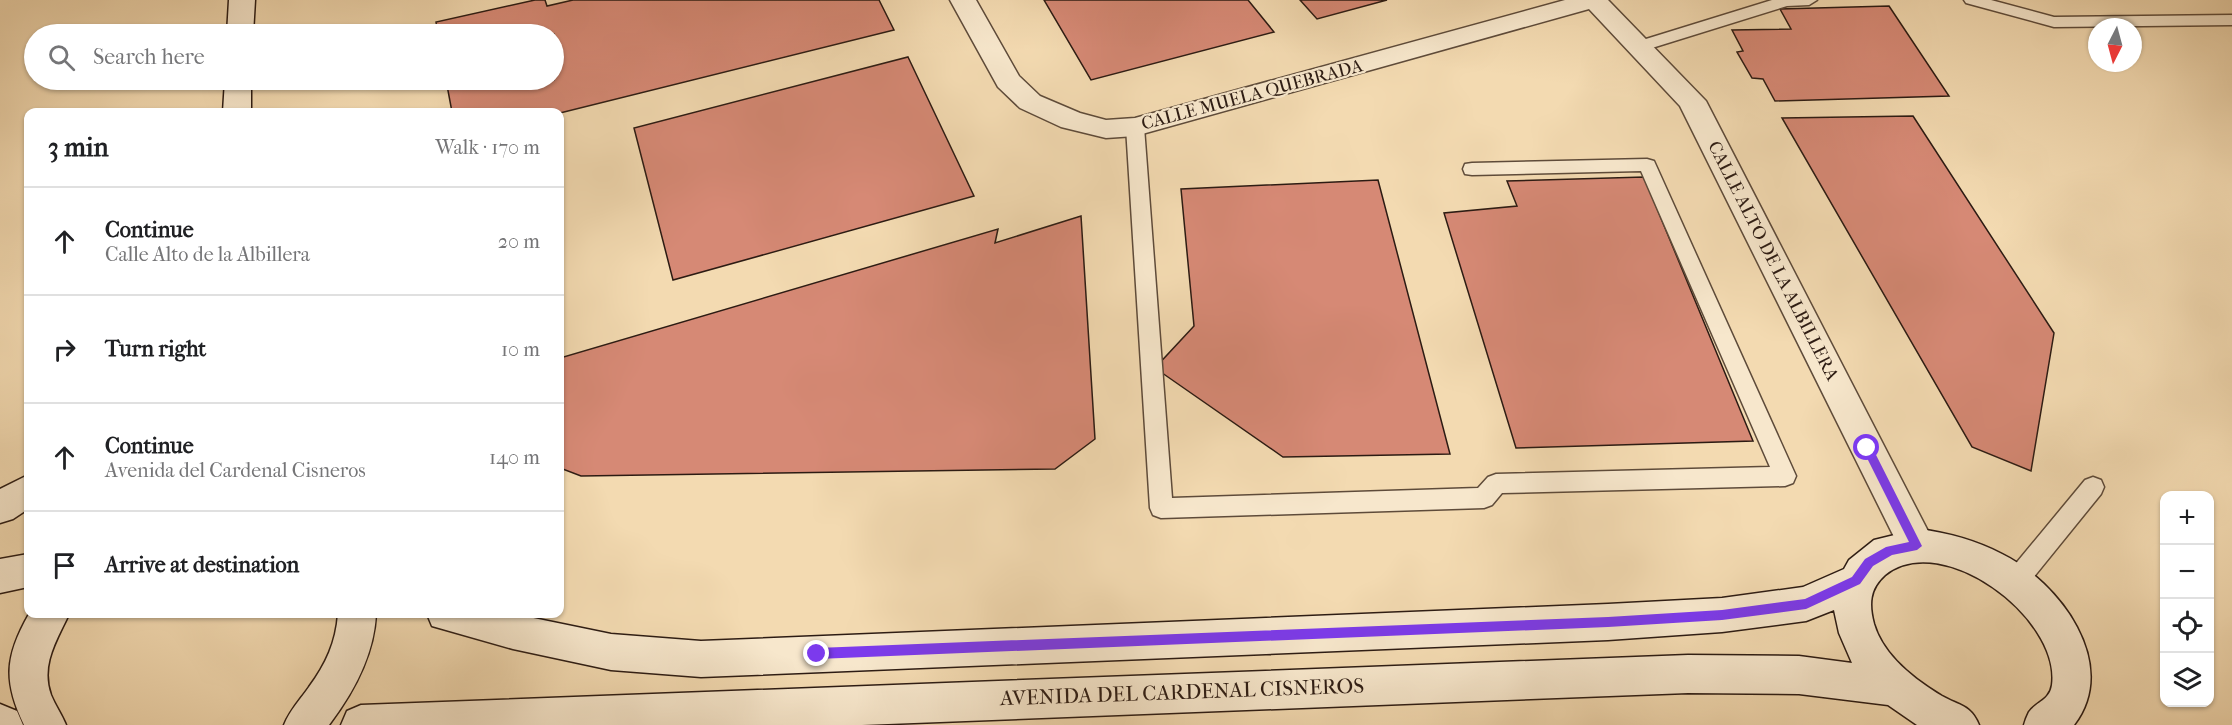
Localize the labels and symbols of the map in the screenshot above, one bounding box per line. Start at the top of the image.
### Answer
north arrow [2088,18,2142,72]
street label: CALLE MUELA QUEBRADA [1139,55,1365,135]
street label: CALLE ALTO DE LA ALBILLERA [1703,138,1843,384]
route start [1853,434,1879,460]
route end [803,640,829,666]
street label: AVENIDA DEL CARDENAL CISNEROS [999,674,1364,710]

